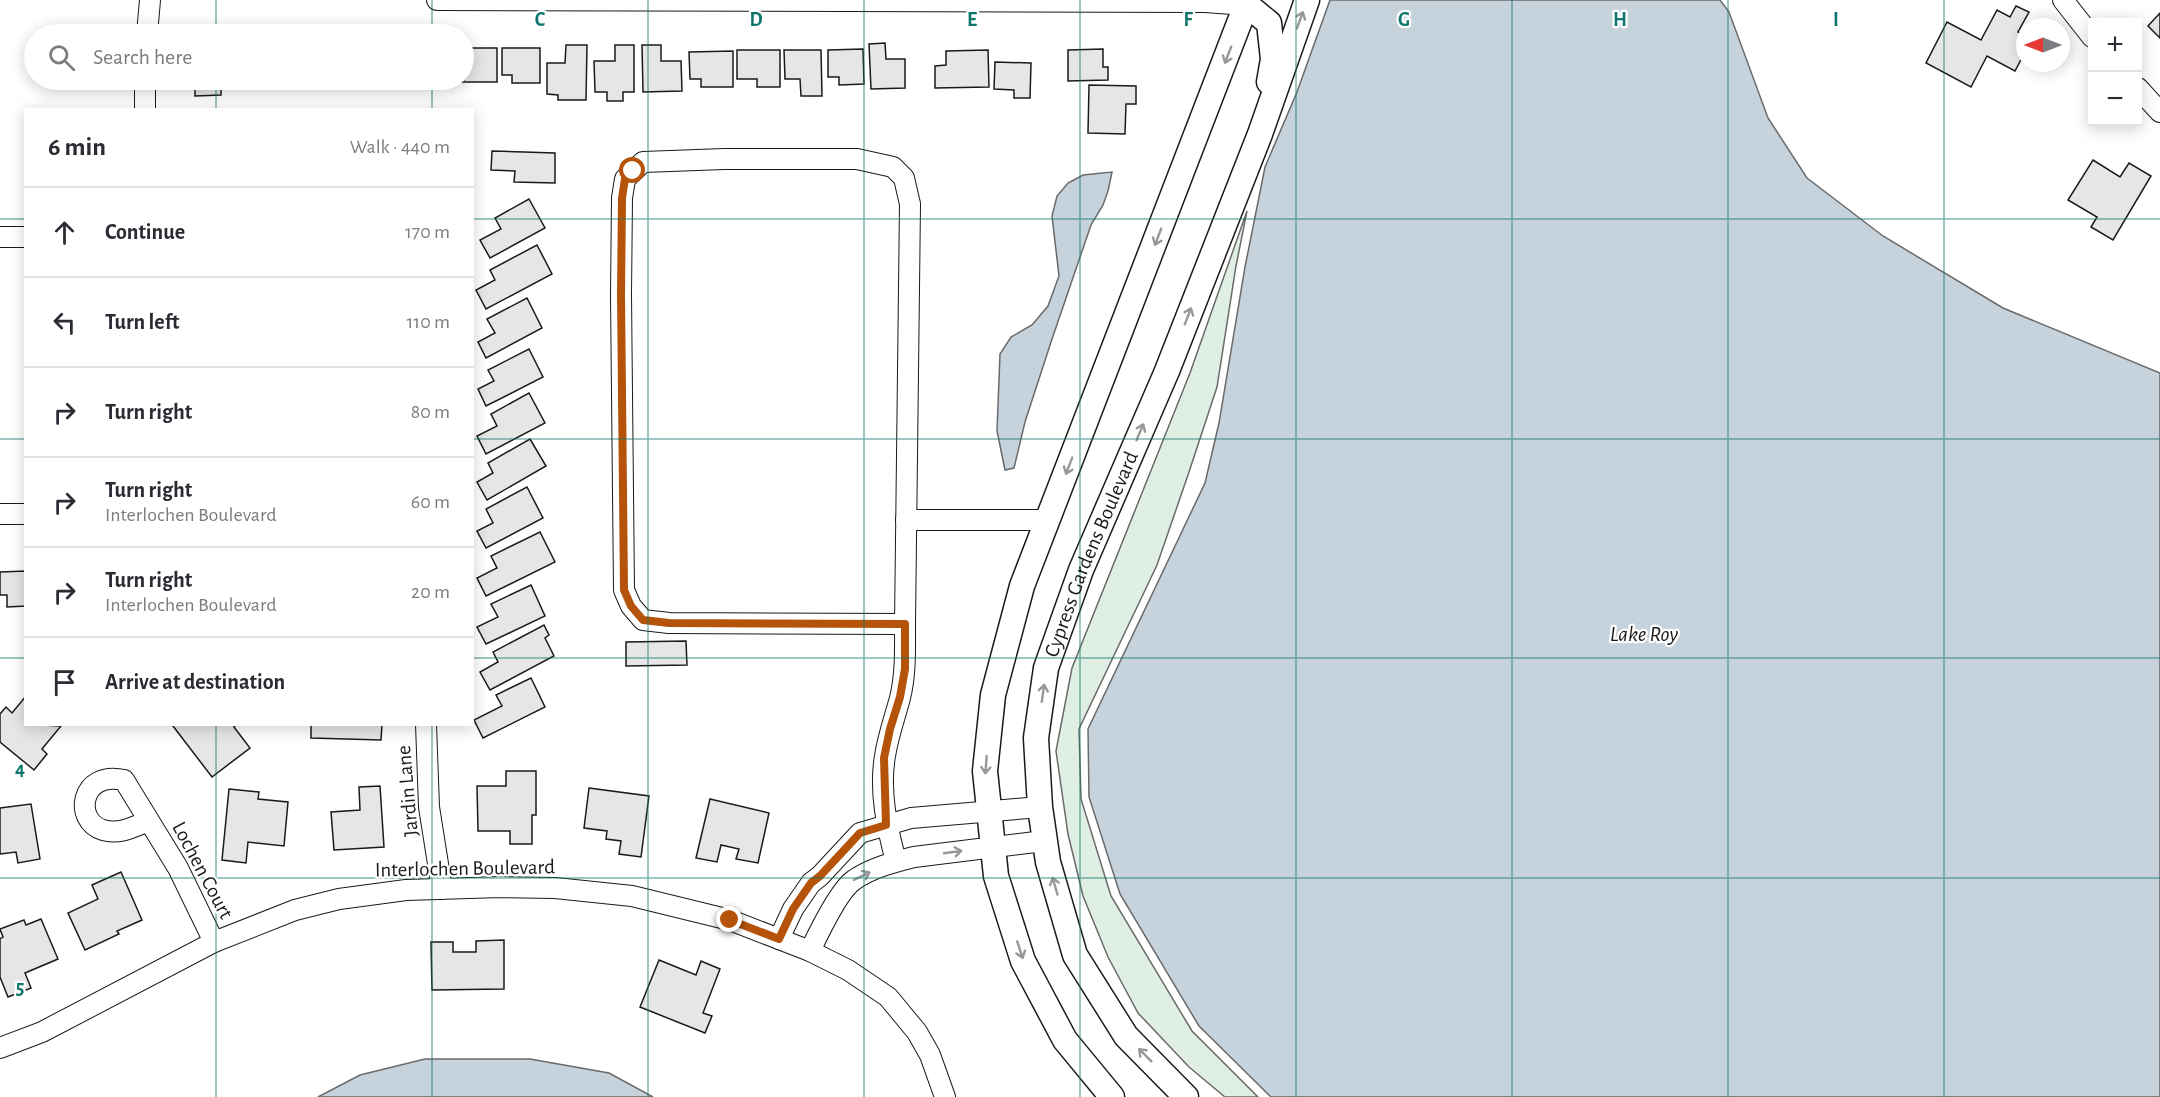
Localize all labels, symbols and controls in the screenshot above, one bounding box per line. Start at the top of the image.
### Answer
text: C [535,10,546,30]
text: D [749,10,763,30]
text: E [967,10,977,30]
text: F [1183,10,1193,30]
text: G [1398,10,1410,30]
text: H [1613,10,1627,30]
text: I [1833,10,1839,30]
one-way arrow [1296,11,1307,30]
north arrow [2016,18,2070,72]
map controls [2088,18,2142,126]
button: + [2088,18,2142,72]
search box [24,24,474,90]
icon: search [45,41,78,74]
one-way arrow [1222,45,1233,64]
text: Search here [93,46,192,68]
button: − [2088,72,2142,126]
text: 6 min [48,134,106,160]
text: Walk · 440 m [350,137,450,157]
route start [619,157,645,183]
icon: ahead [48,216,81,249]
text: Continue [105,221,185,243]
text: 170 m [405,222,450,242]
one-way arrow [1152,227,1163,246]
icon: left [48,306,81,339]
one-way arrow [1183,307,1194,326]
text: Turn left [105,311,179,333]
text: 110 m [406,312,450,332]
icon: right [48,396,81,429]
text: Turn right [105,401,192,423]
text: 80 m [411,402,450,422]
one-way arrow [1135,424,1146,442]
street label: Cypress Gardens Boulevard [1041,448,1142,660]
one-way arrow [1062,456,1073,475]
text: Turn right [105,479,192,501]
icon: right [48,486,81,519]
text: 60 m [411,492,450,512]
text: Interlochen Boulevard [105,505,277,525]
text: Turn right [105,569,192,591]
icon: right [48,576,81,609]
text: 20 m [411,582,450,602]
text: Interlochen Boulevard [105,595,277,615]
water label: Lake Roy [1610,623,1678,645]
icon: arrive [48,666,81,699]
text: Arrive at destination [105,671,285,693]
one-way arrow [1037,684,1048,703]
street label: Jardin Lane [393,745,422,837]
one-way arrow [980,755,991,775]
text: 4 [15,759,25,779]
street label: Lochen Court [168,818,237,922]
one-way arrow [943,846,963,857]
street label: Interlochen Boulevard [375,856,555,881]
one-way arrow [852,870,870,882]
one-way arrow [1049,877,1060,896]
route end [716,906,742,932]
one-way arrow [1015,940,1026,959]
text: 5 [16,978,24,998]
one-way arrow [1138,1048,1152,1063]

